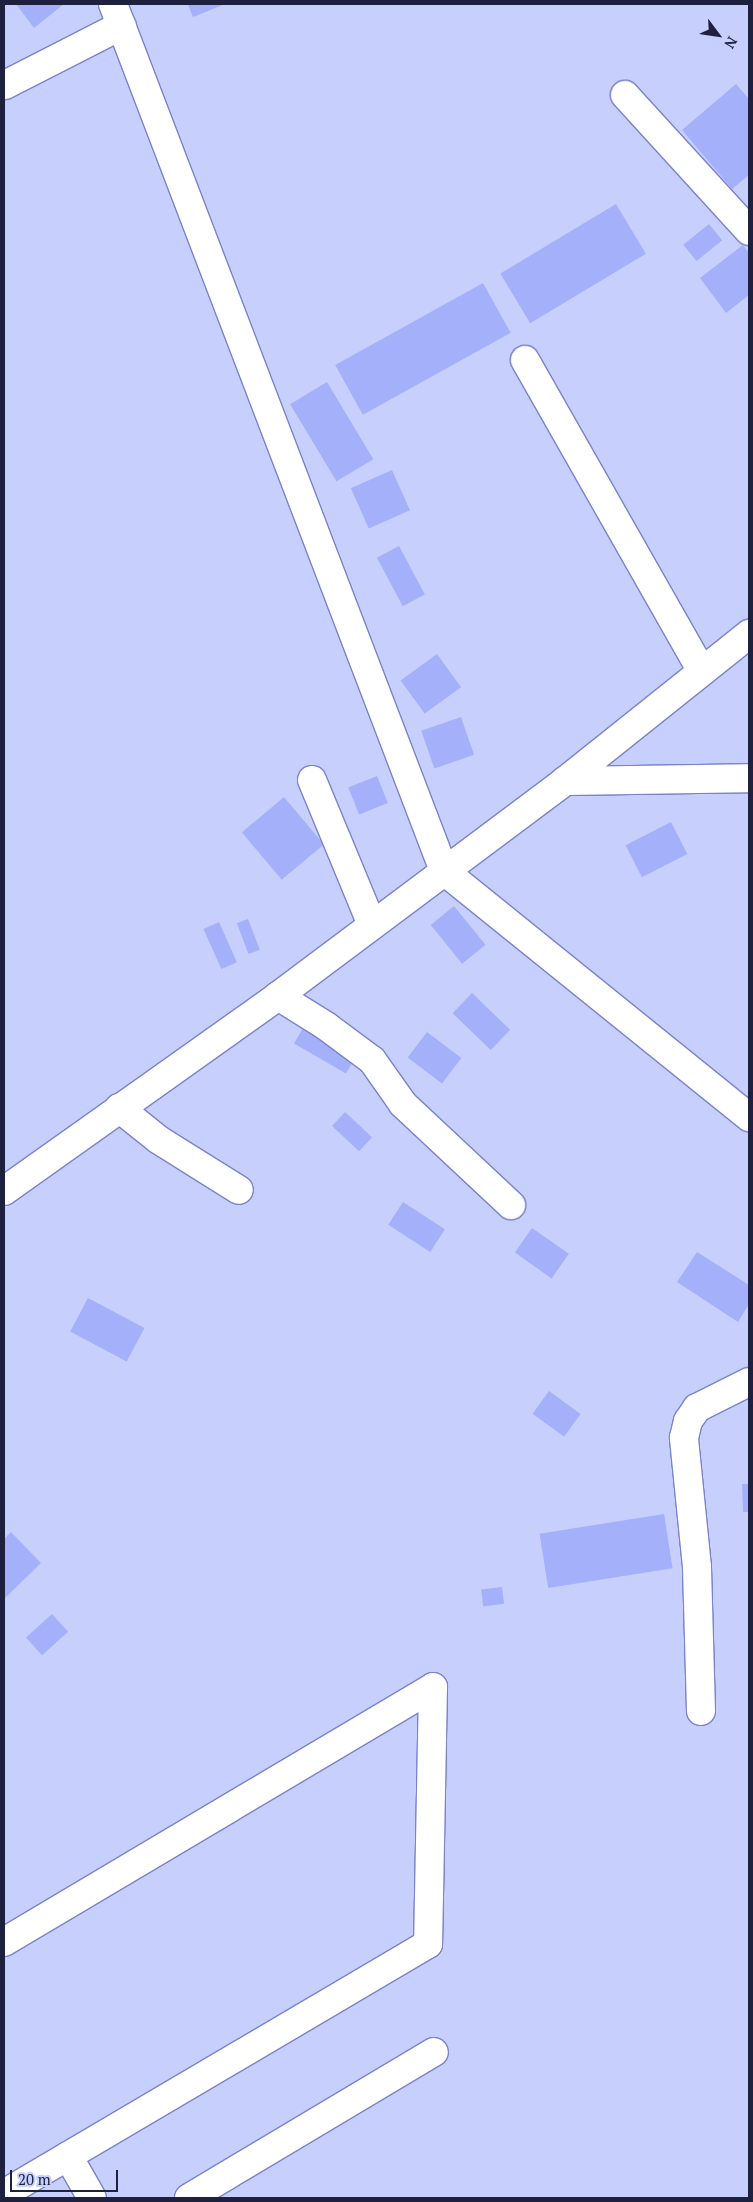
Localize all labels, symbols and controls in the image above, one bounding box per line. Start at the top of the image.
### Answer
north arrow [693,10,743,60]
text: N [720,34,742,52]
scale bar [12,2160,120,2192]
text: 20 m [18,2169,51,2189]

